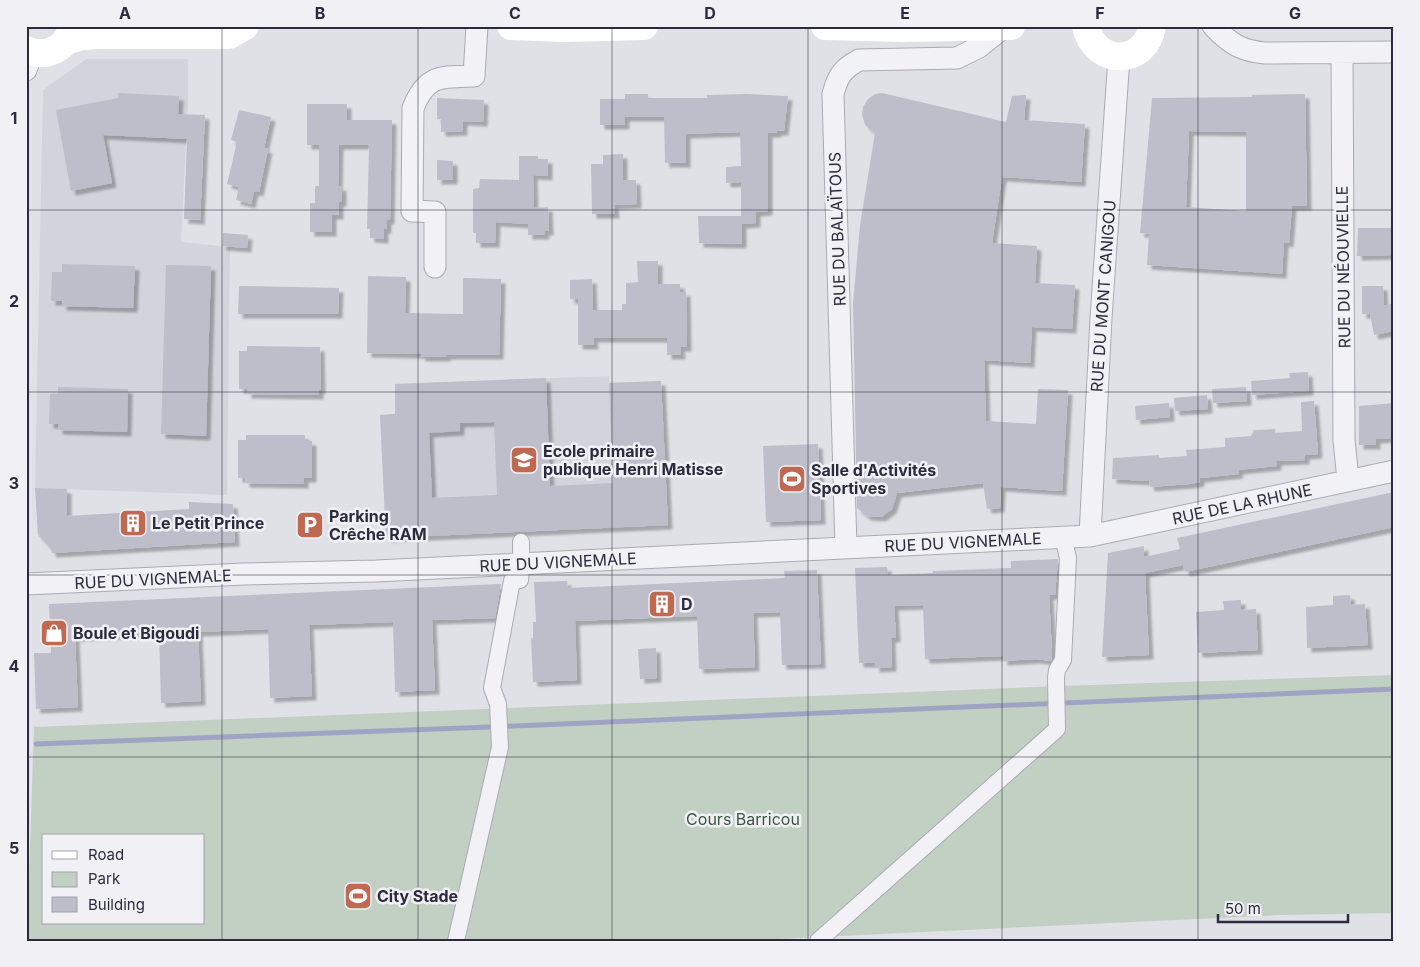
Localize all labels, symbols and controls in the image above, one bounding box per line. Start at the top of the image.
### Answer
text: A [119,3,131,23]
text: B [315,3,325,23]
text: C [509,3,521,23]
text: D [704,3,716,23]
text: E [900,3,910,23]
text: F [1095,3,1105,23]
text: G [1289,3,1301,23]
text: 1 [11,108,17,128]
street label: RUE DU BALAÏTOUS [824,151,850,307]
street label: RUE DU NÉOUVIELLE [1332,185,1354,349]
street label: RUE DU MONT CANIGOU [1086,199,1120,393]
text: 2 [9,291,19,311]
place label: Ecole primaire publique Henri Matisse [543,441,723,479]
school or university icon: Ecole primaire publique Henri Matisse [509,445,539,475]
place label: Salle d'Activités Sportives [811,460,936,498]
sports icon: Salle d'Activités Sportives [777,464,807,494]
text: 3 [9,473,19,493]
street label: RUE DE LA RHUNE [1170,479,1314,529]
place label: Parking Crêche RAM [329,506,427,544]
building icon: Le Petit Prince [118,508,148,538]
parking icon: Parking Crêche RAM [295,510,325,540]
place label: Le Petit Prince [152,513,264,533]
street label: RUE DU VIGNEMALE [884,528,1042,556]
street label: RUE DU VIGNEMALE [479,548,637,576]
street label: RUE DU VIGNEMALE [74,565,232,593]
building icon: D [647,589,677,619]
place label: D [681,594,693,614]
shop icon: Boule et Bigoudi [39,618,69,648]
place label: Boule et Bigoudi [73,623,199,643]
text: 4 [9,656,20,676]
park label: Cours Barricou [686,809,800,829]
legend [42,834,205,924]
text: 5 [9,838,19,858]
text: Road [88,845,124,864]
text: Park [88,869,121,888]
sports icon: City Stade [343,881,373,911]
place label: City Stade [377,886,458,906]
scale bar [1218,892,1348,924]
text: Building [88,895,145,914]
text: 50 m [1225,899,1261,918]

